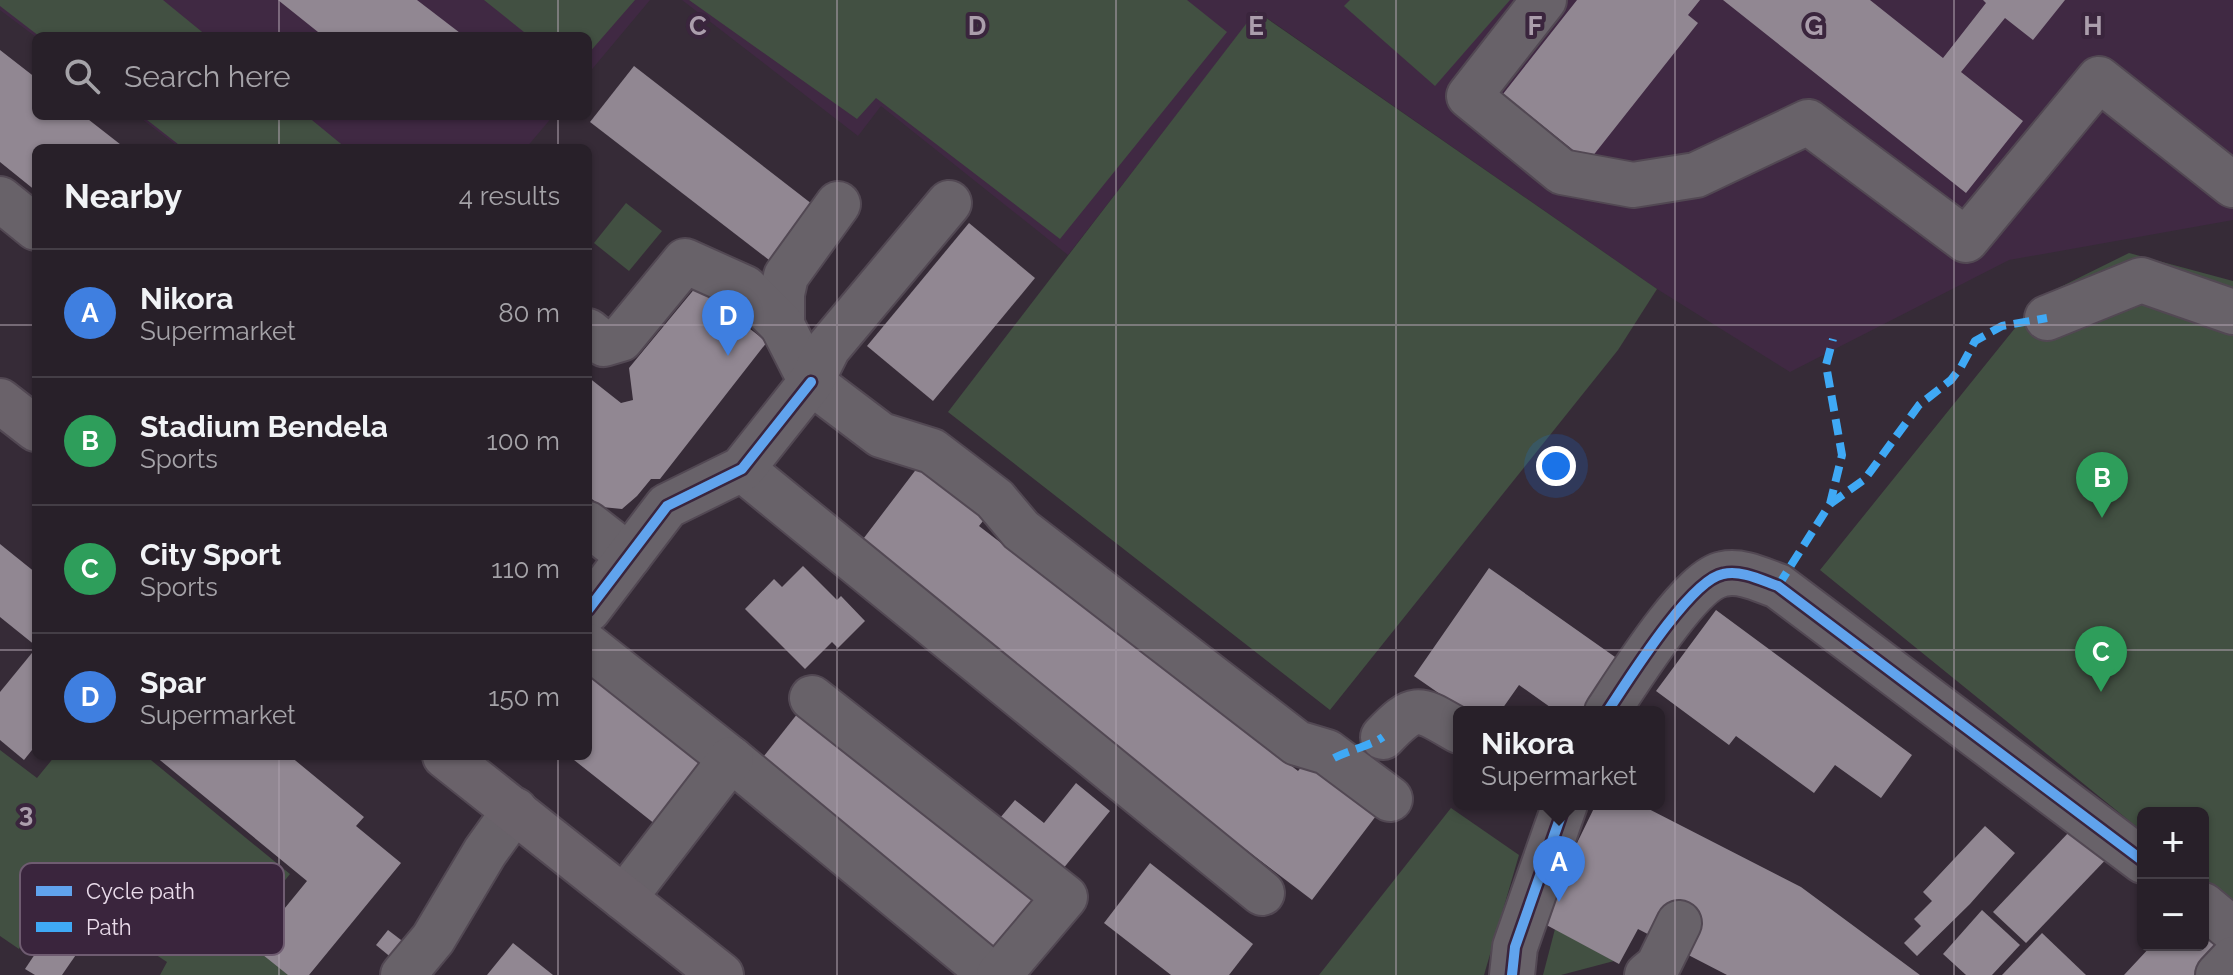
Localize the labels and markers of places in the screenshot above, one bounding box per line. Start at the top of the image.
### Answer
pin: D [702,290,754,356]
pin: B [2076,452,2128,518]
pin: C [2075,626,2127,692]
pin: A [1533,836,1585,902]

